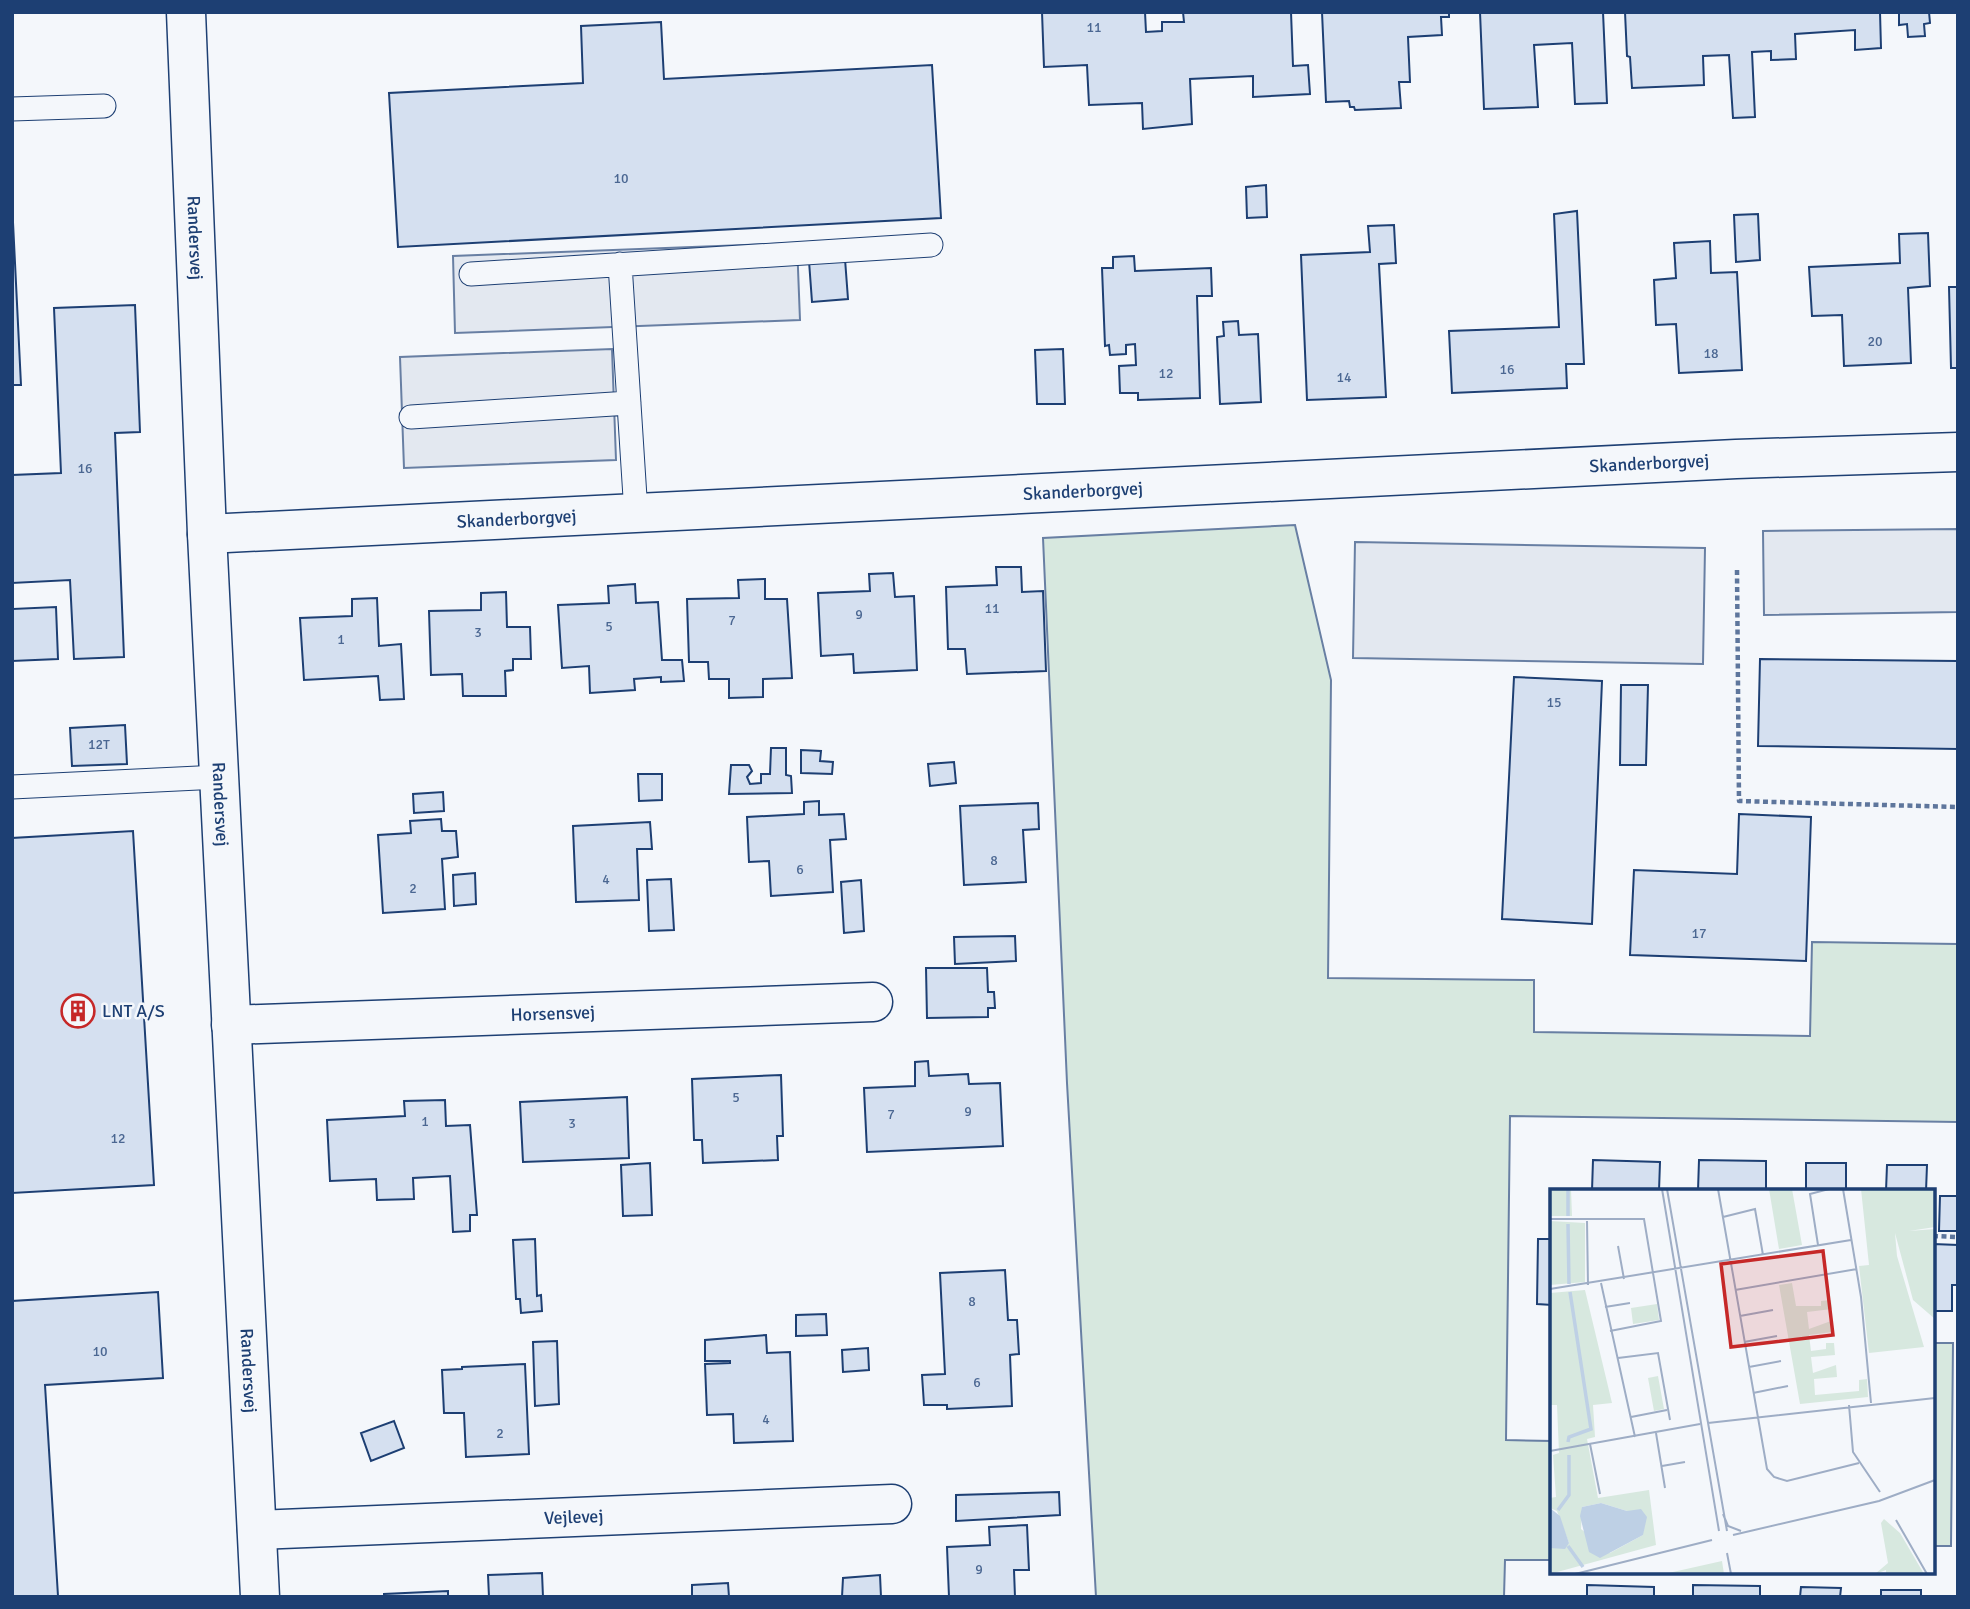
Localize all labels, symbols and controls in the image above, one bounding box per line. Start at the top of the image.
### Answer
house number: 11 [1086,19,1102,36]
house number: 10 [613,170,629,187]
street label: Randersvej [182,195,208,281]
house number: 20 [1867,333,1883,350]
house number: 18 [1703,345,1719,362]
house number: 16 [1499,361,1515,378]
house number: 12 [1158,365,1174,382]
house number: 14 [1336,369,1352,386]
street label: Skanderborgvej [1589,449,1710,477]
house number: 16 [77,460,93,477]
street label: Skanderborgvej [1022,477,1143,505]
street label: Skanderborgvej [456,505,577,533]
house number: 11 [984,600,1000,617]
house number: 9 [855,606,863,623]
house number: 7 [728,612,736,629]
house number: 5 [605,618,613,635]
house number: 3 [474,624,482,641]
house number: 1 [337,631,345,648]
house number: 15 [1546,694,1562,711]
house number: 12T [88,736,110,753]
street label: Randersvej [207,761,234,847]
house number: 8 [990,852,998,869]
house number: 6 [796,861,804,878]
house number: 4 [602,871,610,888]
house number: 2 [409,880,417,897]
house number: 17 [1691,925,1707,942]
building icon: LNT A/S [59,992,97,1030]
place label: LNT A/S [102,1000,165,1022]
street label: Horsensvej [510,1001,596,1026]
house number: 5 [732,1089,740,1106]
house number: 9 [964,1103,972,1120]
house number: 7 [887,1106,895,1123]
house number: 1 [421,1113,429,1130]
house number: 3 [568,1115,576,1132]
house number: 12 [110,1130,126,1147]
inset map [1550,1189,1935,1574]
house number: 8 [968,1293,976,1310]
street label: Randersvej [236,1328,262,1413]
house number: 10 [92,1343,108,1360]
house number: 6 [973,1374,981,1391]
house number: 4 [762,1411,770,1428]
house number: 2 [496,1425,504,1442]
street label: Vejlevej [544,1505,604,1529]
house number: 9 [975,1561,983,1578]

